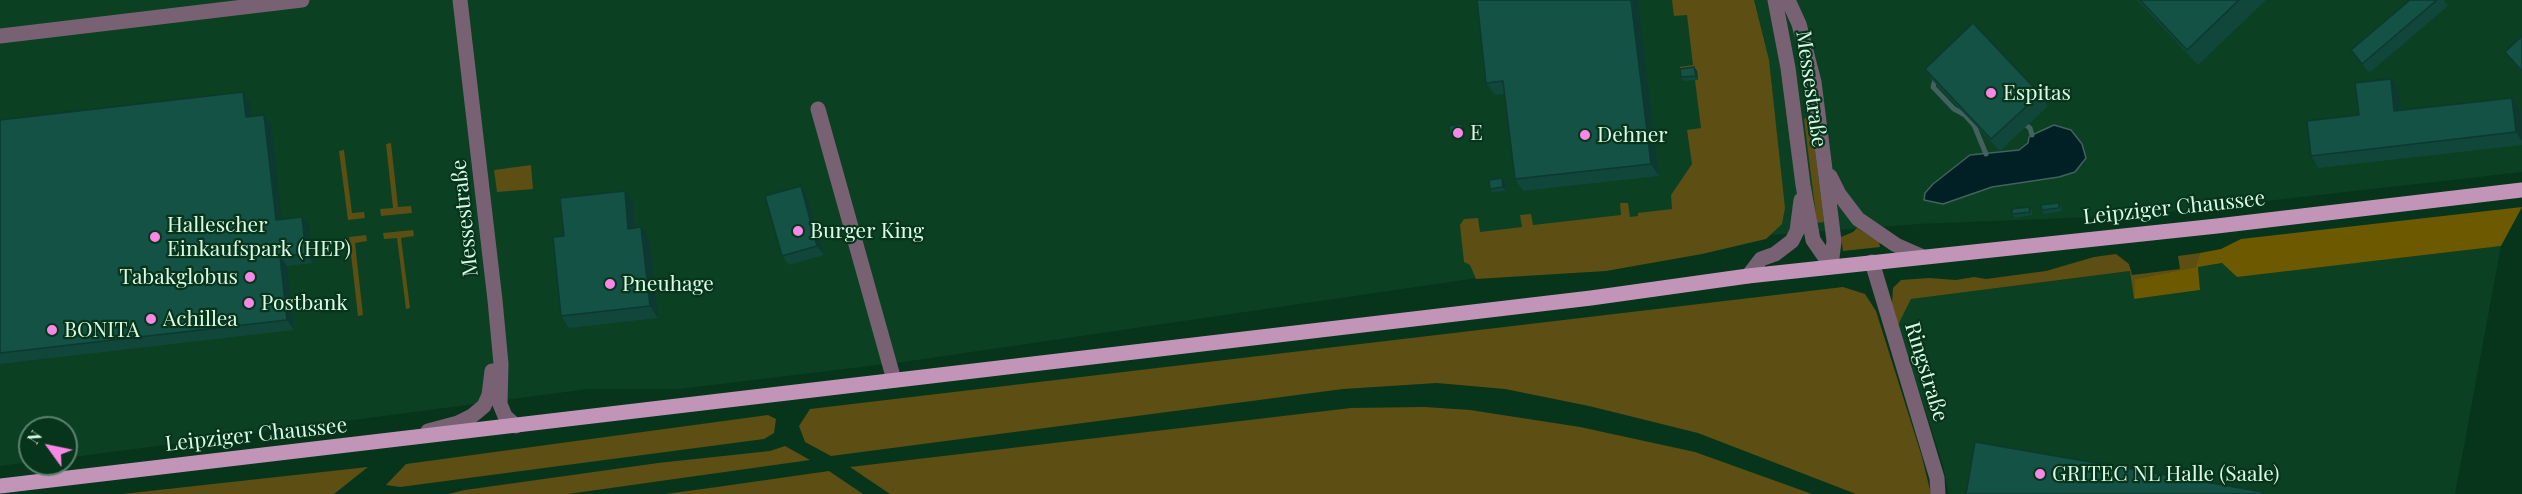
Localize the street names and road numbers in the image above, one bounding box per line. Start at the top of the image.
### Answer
street label: Messestraße [1790,29,1832,149]
street label: Messestraße [446,158,484,278]
street label: Leipziger Chaussee [2082,186,2266,230]
street label: Ringstraße [1899,319,1953,425]
street label: Leipziger Chaussee [164,413,348,457]

